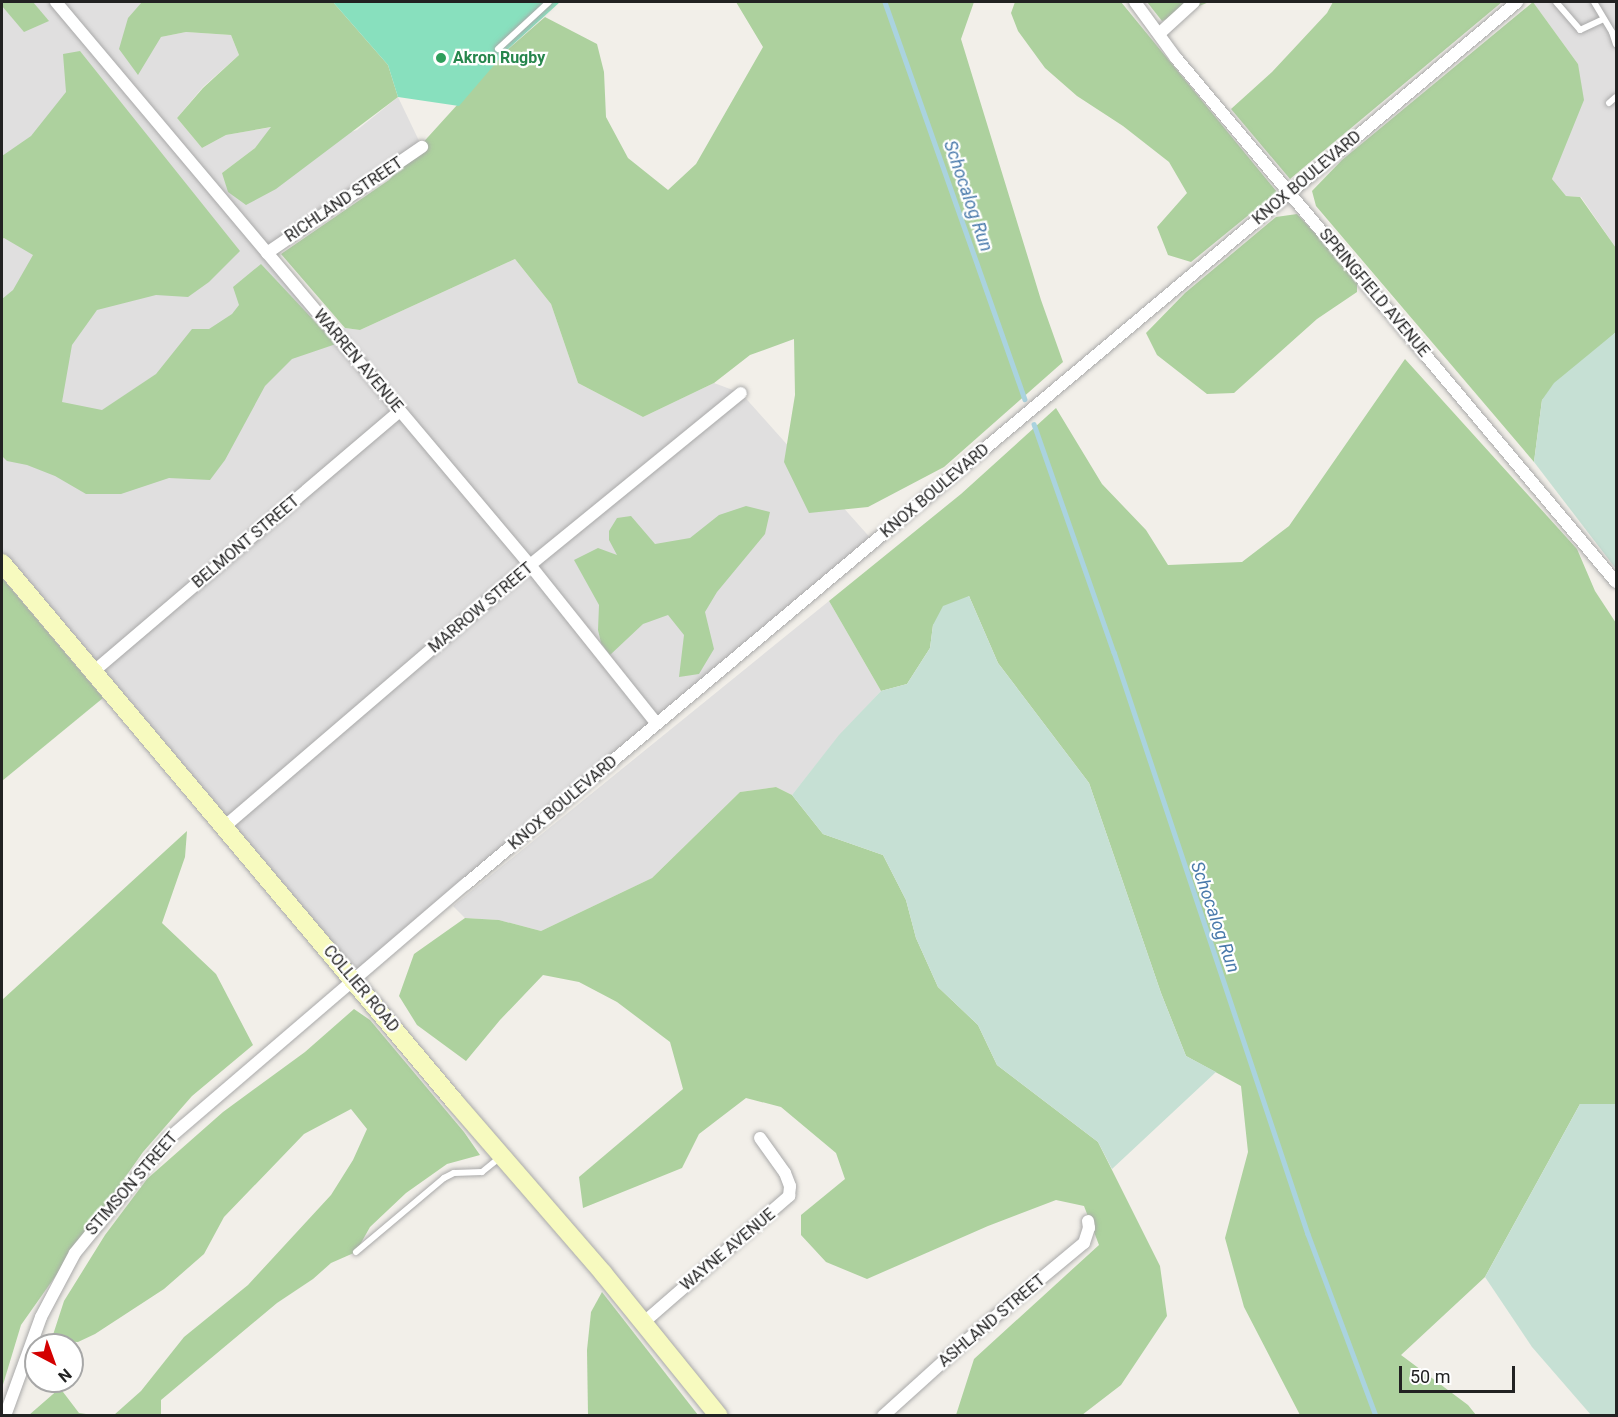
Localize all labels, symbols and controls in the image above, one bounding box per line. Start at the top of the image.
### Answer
place label: Akron Rugby [453,48,545,68]
marker: Akron Rugby [434,51,448,65]
street label: KNOX BOULEVARD [1249,127,1365,229]
water label: Schocalog Run [939,138,997,254]
street label: RICHLAND STREET [281,153,407,247]
street label: SPRINGFIELD AVENUE [1315,225,1433,361]
street label: WARREN AVENUE [309,306,407,416]
street label: KNOX BOULEVARD [877,440,993,542]
street label: BELMONT STREET [188,492,304,592]
street label: MARROW STREET [425,559,537,657]
street label: KNOX BOULEVARD [505,752,621,854]
water label: Schocalog Run [1186,859,1244,975]
street label: COLLIER ROAD [319,942,403,1036]
street label: STIMSON STREET [82,1129,182,1239]
street label: WAYNE AVENUE [677,1205,779,1295]
street label: ASHLAND STREET [935,1271,1049,1371]
north arrow [24,1333,84,1393]
scale bar [1402,1354,1518,1392]
text: N [54,1365,75,1386]
text: 50 m [1410,1366,1450,1387]

